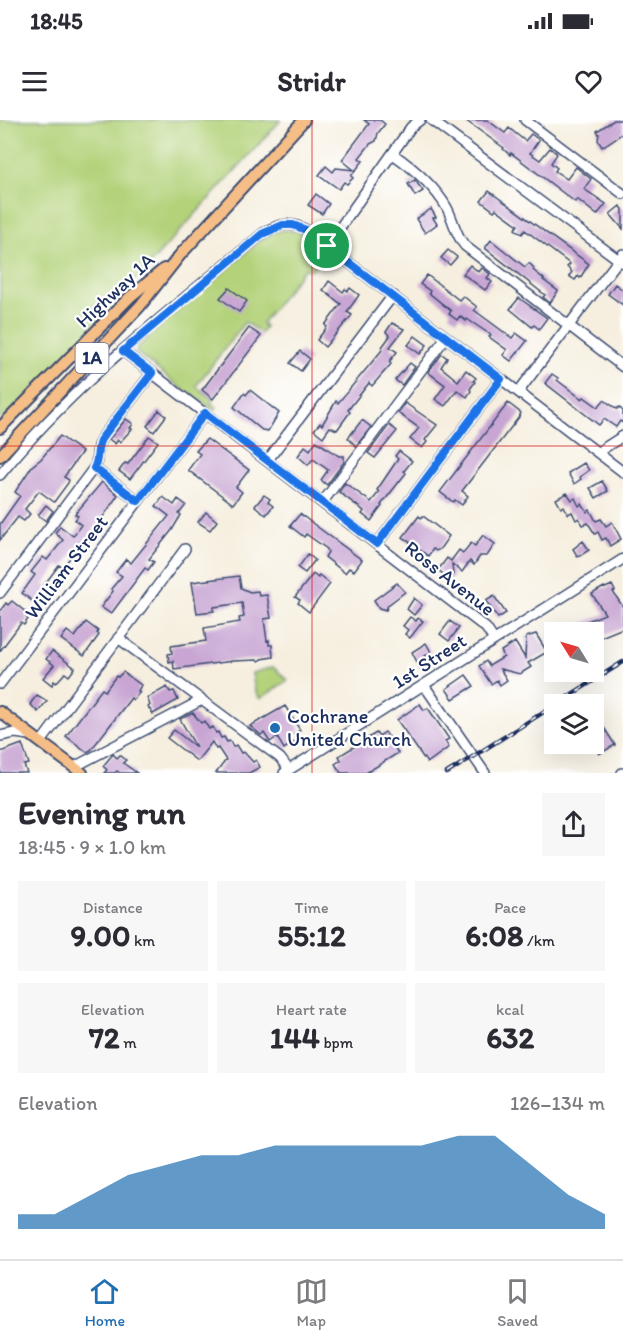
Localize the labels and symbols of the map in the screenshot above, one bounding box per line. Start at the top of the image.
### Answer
pin [301,220,352,271]
street label: Highway 1A [71,247,159,332]
road number: 1A [76,343,109,373]
street label: William Street [19,511,113,623]
street label: Ross Avenue [400,535,500,621]
north arrow [544,622,604,682]
street label: 1st Street [387,628,471,694]
place label: Cochrane United Church [287,704,412,751]
marker: Cochrane United Church [268,721,282,735]

